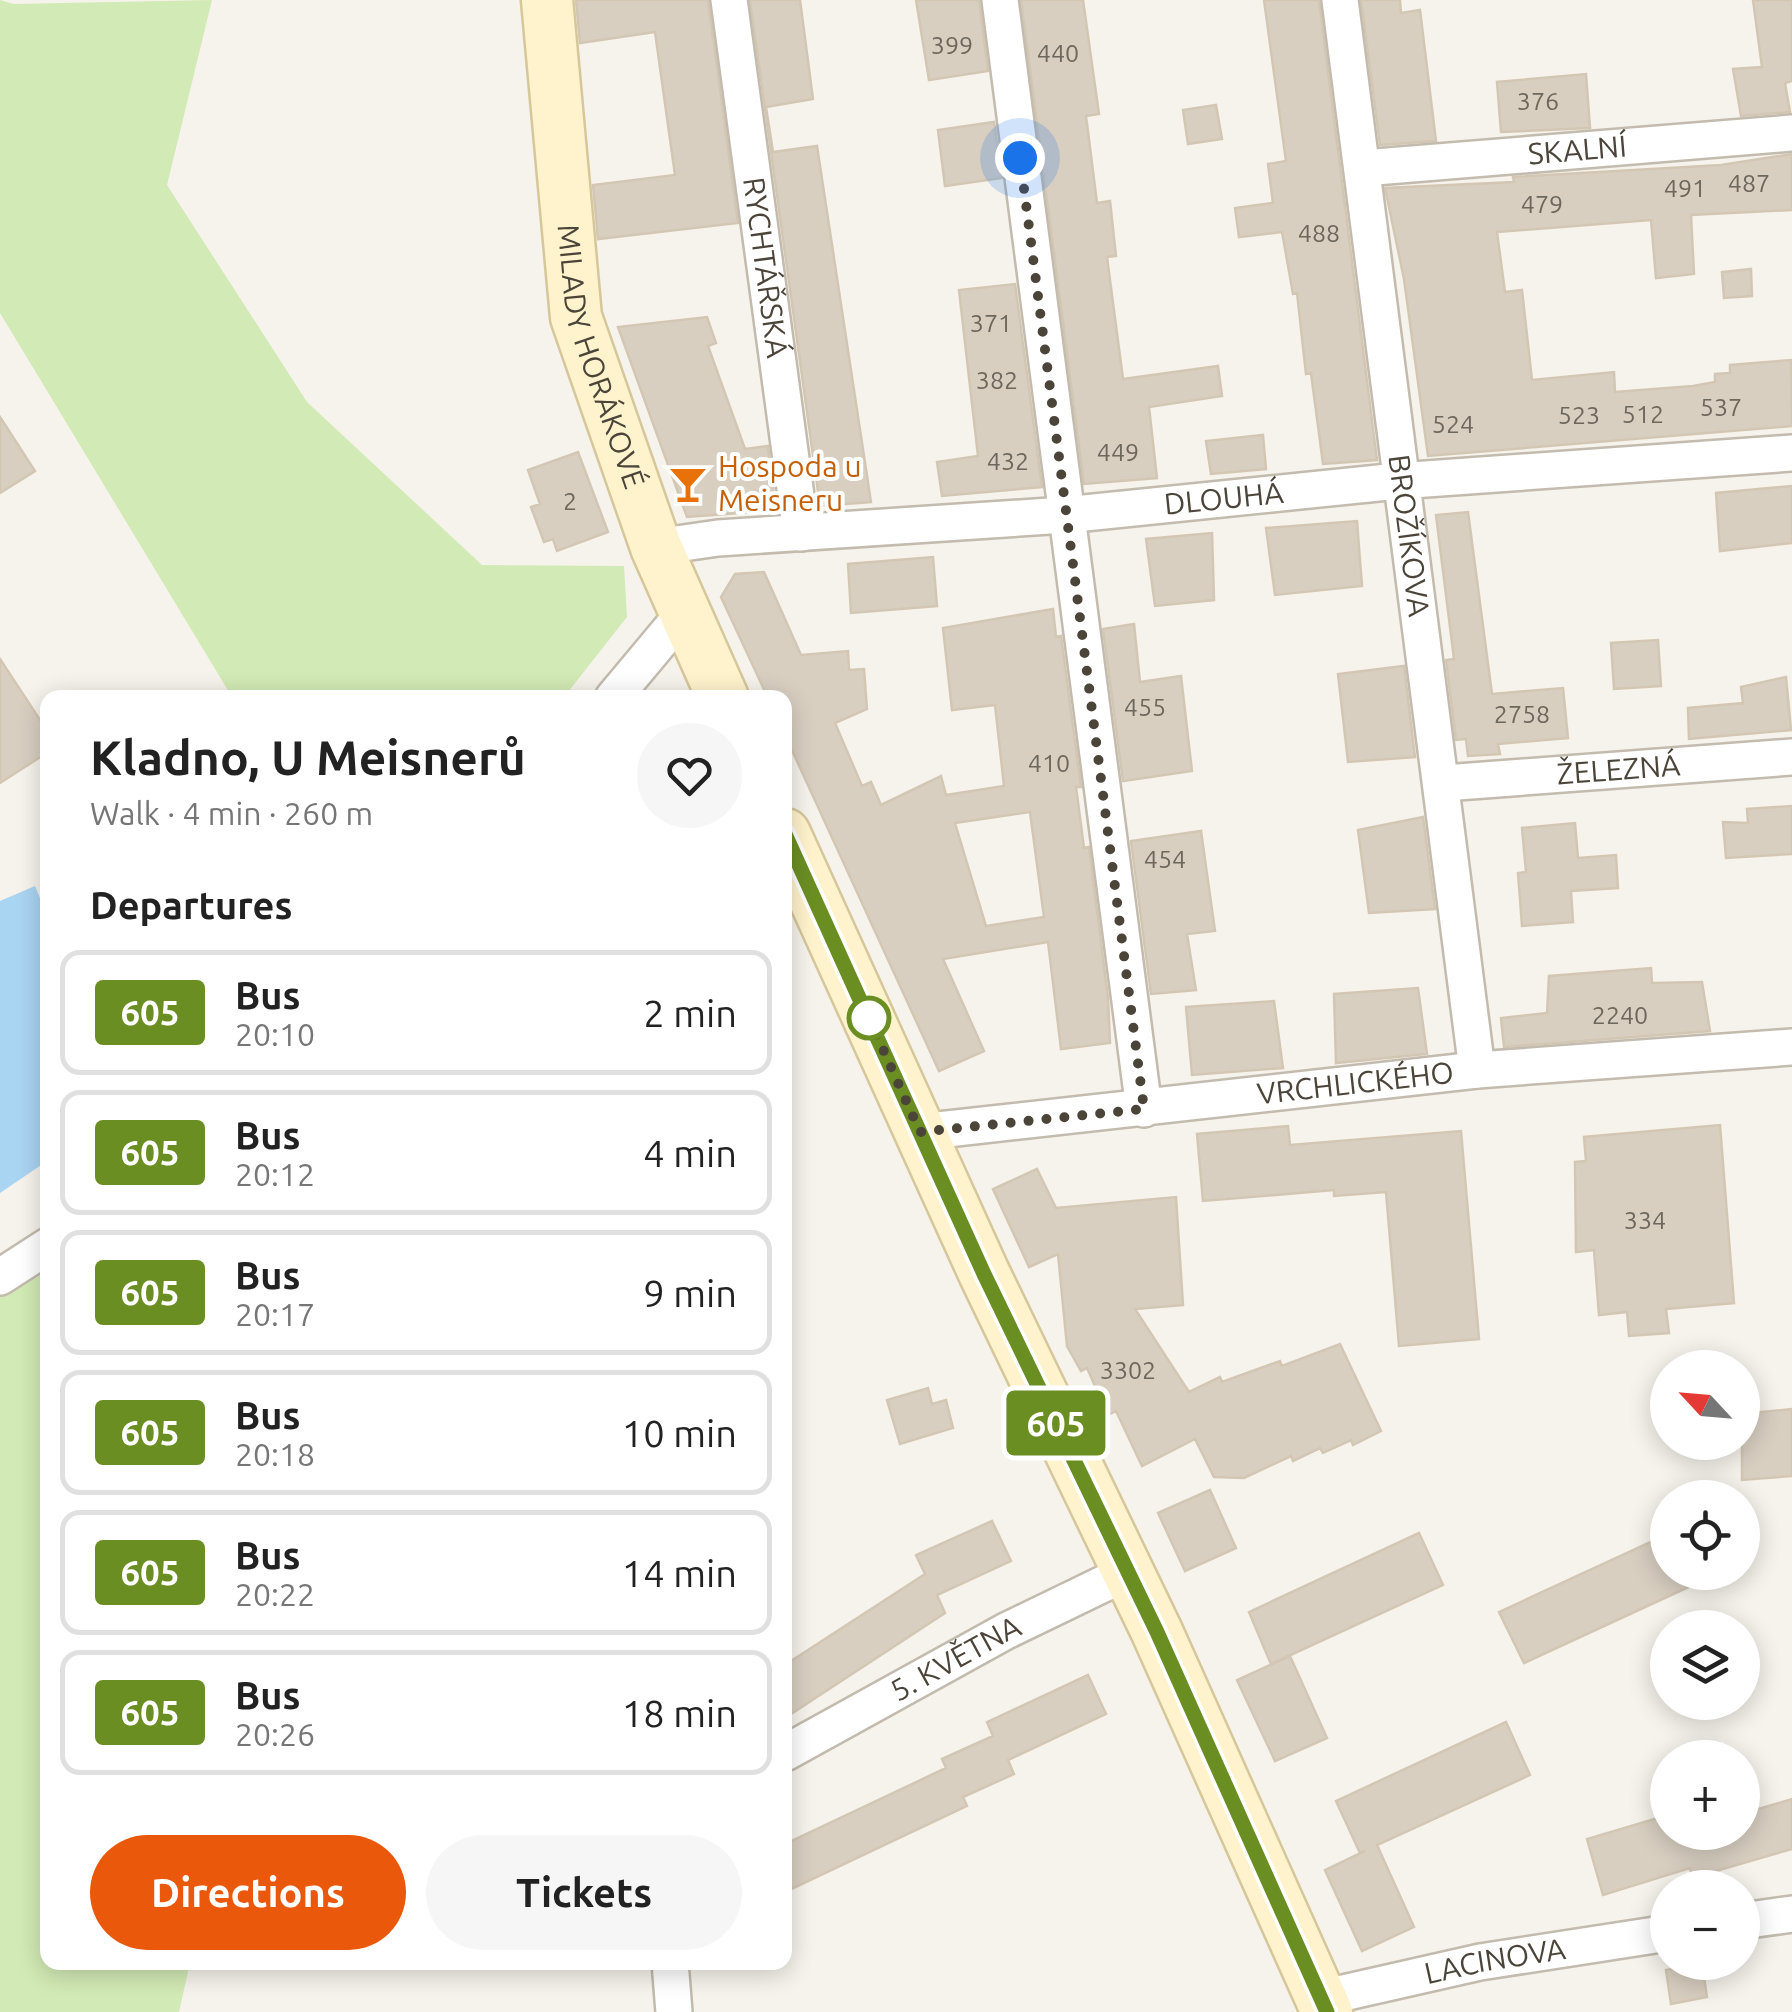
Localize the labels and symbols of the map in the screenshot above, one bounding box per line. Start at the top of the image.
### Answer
house number: 399 [931,31,973,59]
house number: 440 [1037,39,1079,67]
house number: 376 [1517,87,1559,115]
street label: SKALNÍ [1527,128,1628,170]
your location [995,133,1045,183]
house number: 487 [1728,169,1770,197]
house number: 491 [1664,174,1706,202]
street label: RYCHTÁŘSKÁ [737,175,796,360]
house number: 479 [1521,190,1563,218]
house number: 488 [1298,219,1340,247]
street label: MILADY HORÁKOVÉ [552,223,653,493]
house number: 371 [970,309,1012,337]
house number: 382 [976,366,1018,394]
house number: 537 [1700,393,1742,421]
house number: 512 [1622,400,1664,428]
house number: 523 [1558,401,1600,429]
house number: 524 [1432,410,1474,438]
house number: 449 [1097,438,1139,466]
house number: 432 [987,447,1029,475]
place label: Hospoda u Meisneru [718,449,862,517]
street label: BROŽÍKOVA [1382,452,1437,619]
bar icon: Hospoda u Meisneru [667,463,709,505]
street label: DLOUHÁ [1162,474,1285,521]
house number: 2 [563,487,577,515]
house number: 455 [1124,693,1166,721]
house number: 2758 [1494,700,1550,728]
street label: ŽELEZNÁ [1555,746,1682,791]
house number: 410 [1028,749,1070,777]
house number: 454 [1144,845,1186,873]
unlabelled marker [848,997,890,1039]
house number: 2240 [1592,1001,1648,1029]
street label: VRCHLICKÉHO [1255,1055,1455,1110]
house number: 334 [1624,1206,1666,1234]
north arrow [1650,1350,1760,1460]
house number: 3302 [1100,1356,1156,1384]
line badge: 605 [998,1390,1114,1456]
street label: 5. KVĚTNA [884,1608,1026,1707]
street label: LACINOVA [1421,1931,1568,1990]

